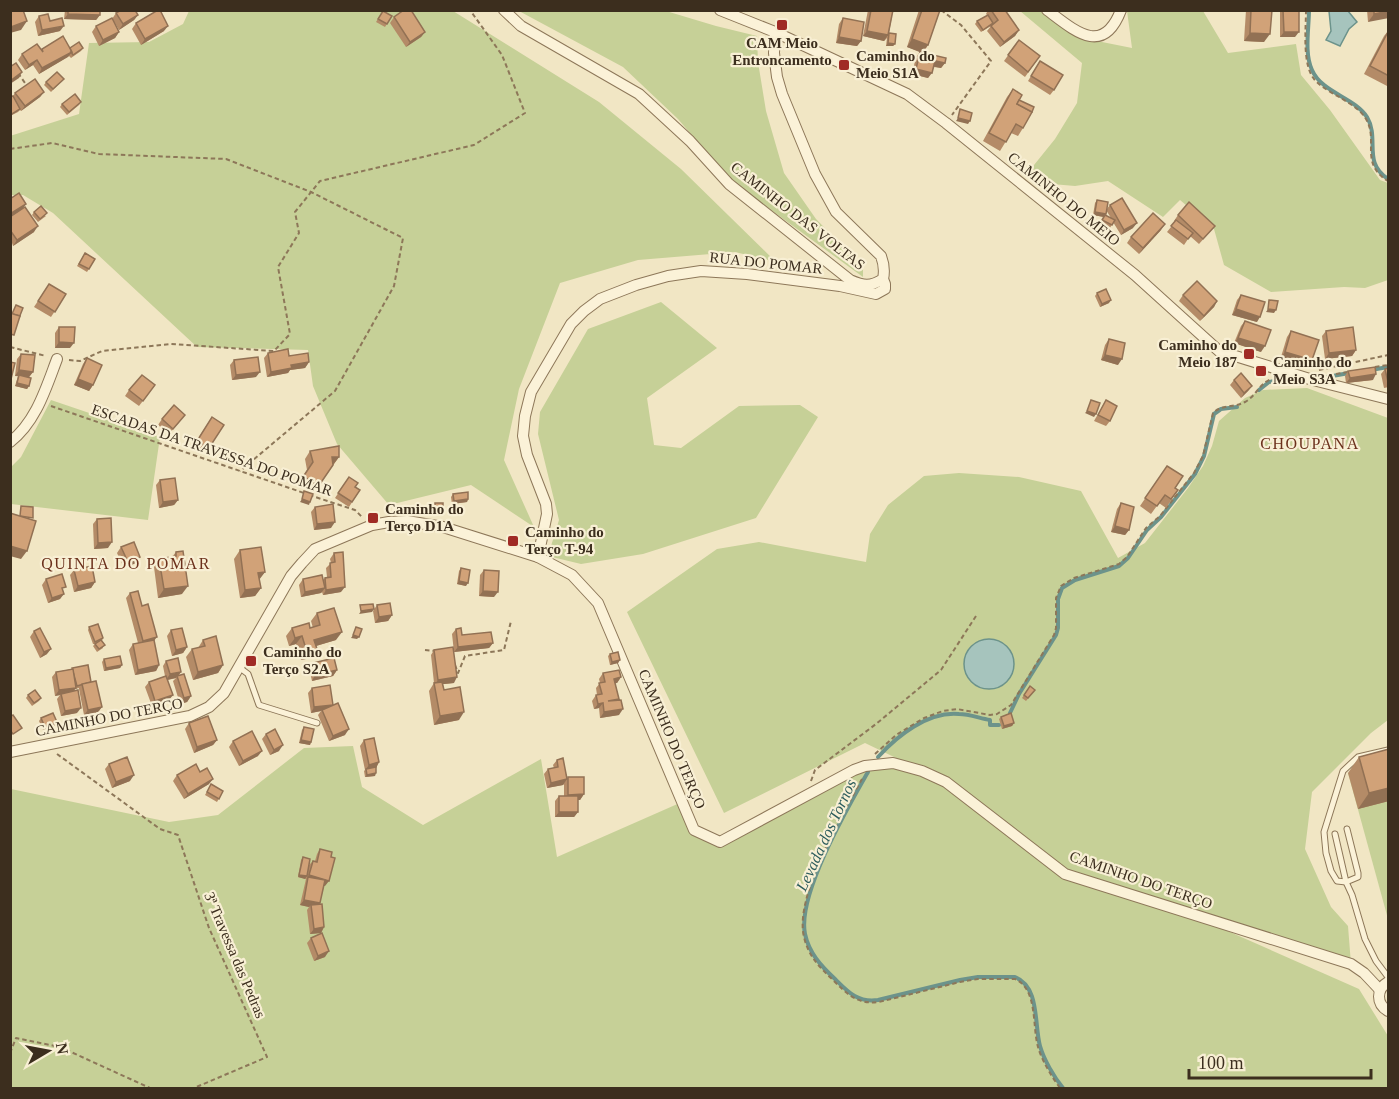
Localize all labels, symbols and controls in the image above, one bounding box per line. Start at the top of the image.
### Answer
marker: CAM Meio Entroncamento [775,18,789,32]
place label: CAM Meio Entroncamento [732,35,832,68]
place label: Caminho do Meio S1A [856,48,935,81]
marker: Caminho do Meio S1A [837,58,851,72]
street label: CAMINHO DO MEIO [1005,149,1123,249]
street label: CAMINHO DAS VOLTAS [728,159,868,273]
street label: RUA DO POMAR [709,249,823,277]
place label: Caminho do Meio 187 [1158,337,1237,370]
marker: Caminho do Meio 187 [1242,347,1256,361]
place label: Caminho do Meio S3A [1273,354,1352,387]
marker: Caminho do Meio S3A [1254,364,1268,378]
street label: ESCADAS DA TRAVESSA DO POMAR [89,401,335,499]
district label: CHOUPANA [1260,435,1360,452]
place label: Caminho do Terço D1A [385,501,464,534]
marker: Caminho do Terço D1A [366,511,380,525]
place label: Caminho do Terço T-94 [525,524,604,557]
marker: Caminho do Terço T-94 [506,534,520,548]
district label: QUINTA DO POMAR [41,555,211,572]
place label: Caminho do Terço S2A [263,644,342,677]
marker: Caminho do Terço S2A [244,654,258,668]
street label: CAMINHO DO TERÇO [635,667,709,811]
street label: CAMINHO DO TERÇO [34,695,184,739]
water label: Levada dos Tornos [792,776,859,894]
street label: CAMINHO DO TERÇO [1068,848,1215,912]
street label: 3ª Travessa das Pedras [201,890,269,1021]
north arrow [18,1021,78,1081]
text: N [53,1041,72,1056]
scale bar [1189,1042,1370,1080]
text: 100 m [1198,1053,1244,1073]

